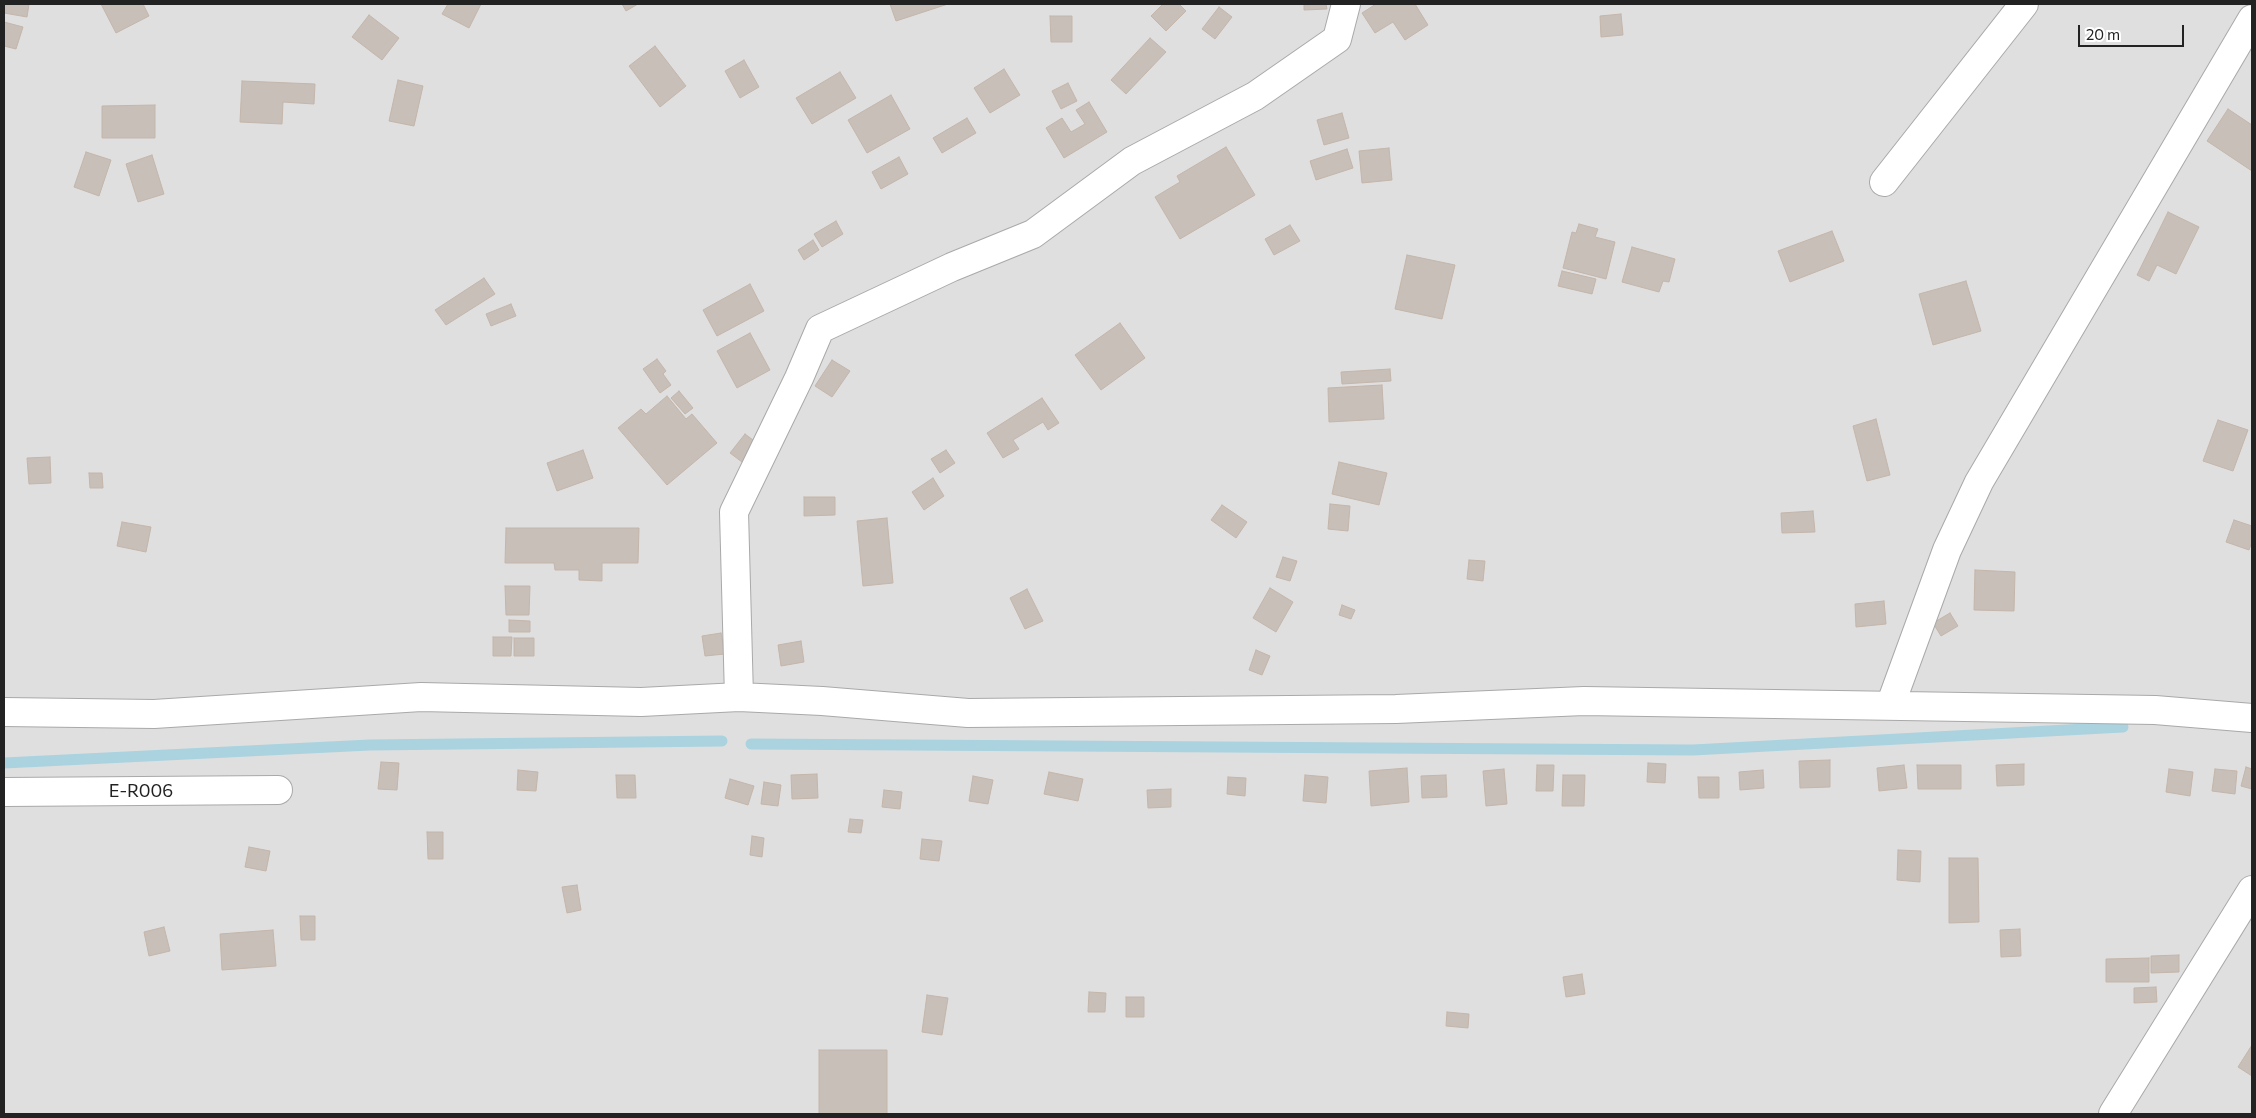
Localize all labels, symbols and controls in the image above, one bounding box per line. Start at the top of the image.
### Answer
scale bar [2081,15,2187,47]
text: 20 m [2086,25,2120,43]
street label: E-R006 [109,780,173,802]

